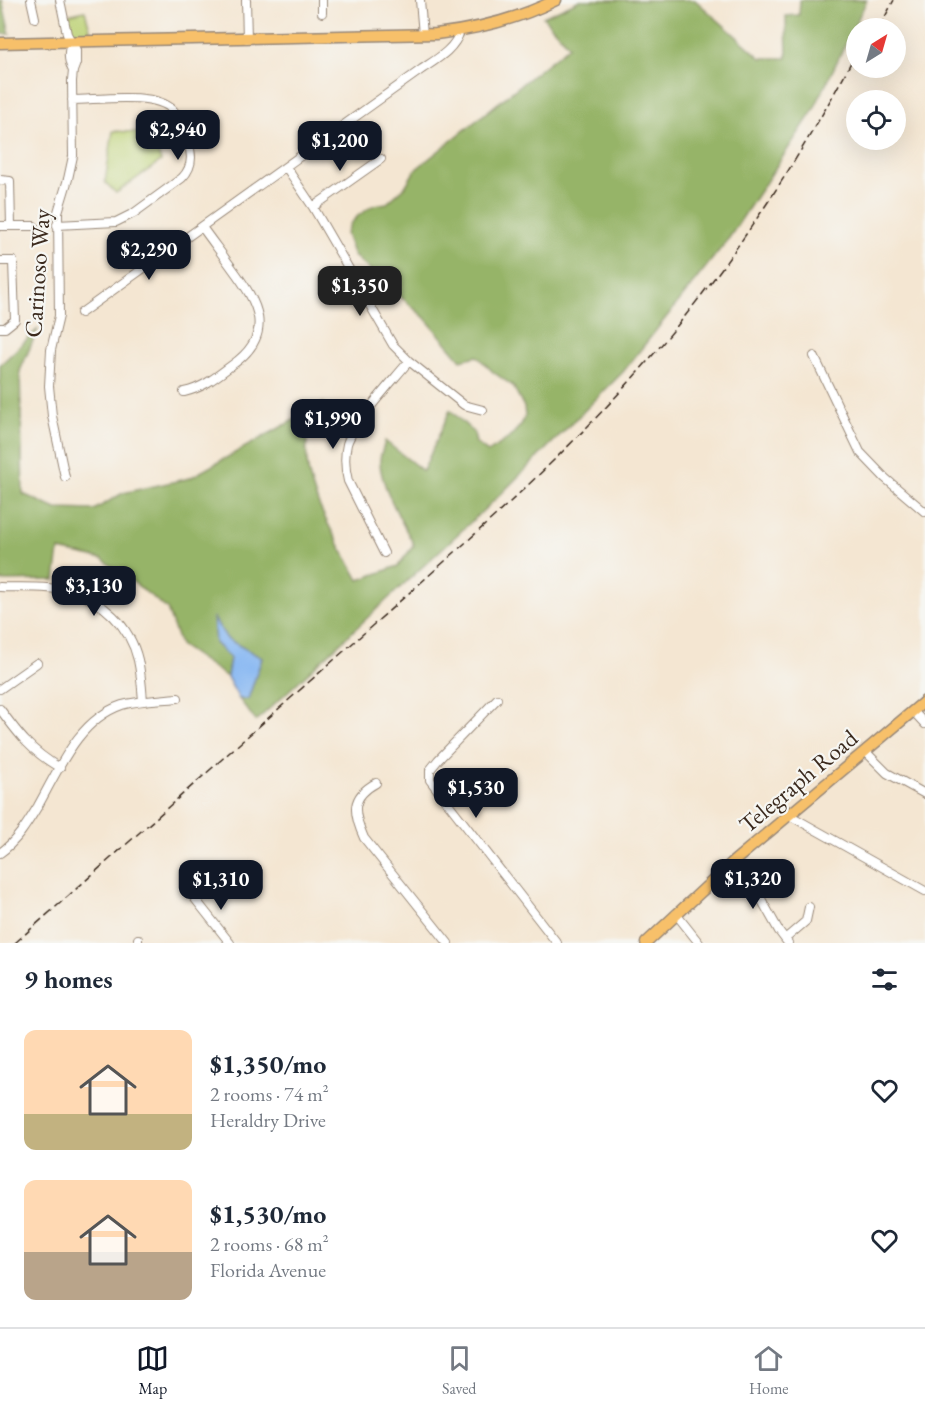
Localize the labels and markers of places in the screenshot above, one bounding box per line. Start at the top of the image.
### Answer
pin: $2,940 [129,110,227,161]
pin: $1,200 [291,121,389,172]
pin: $2,290 [100,230,198,281]
pin: $1,350 [311,266,409,317]
pin: $1,990 [284,399,382,450]
pin: $3,130 [45,566,143,617]
pin: $1,530 [427,768,525,819]
pin: $1,320 [704,859,802,910]
pin: $1,310 [172,860,270,911]

